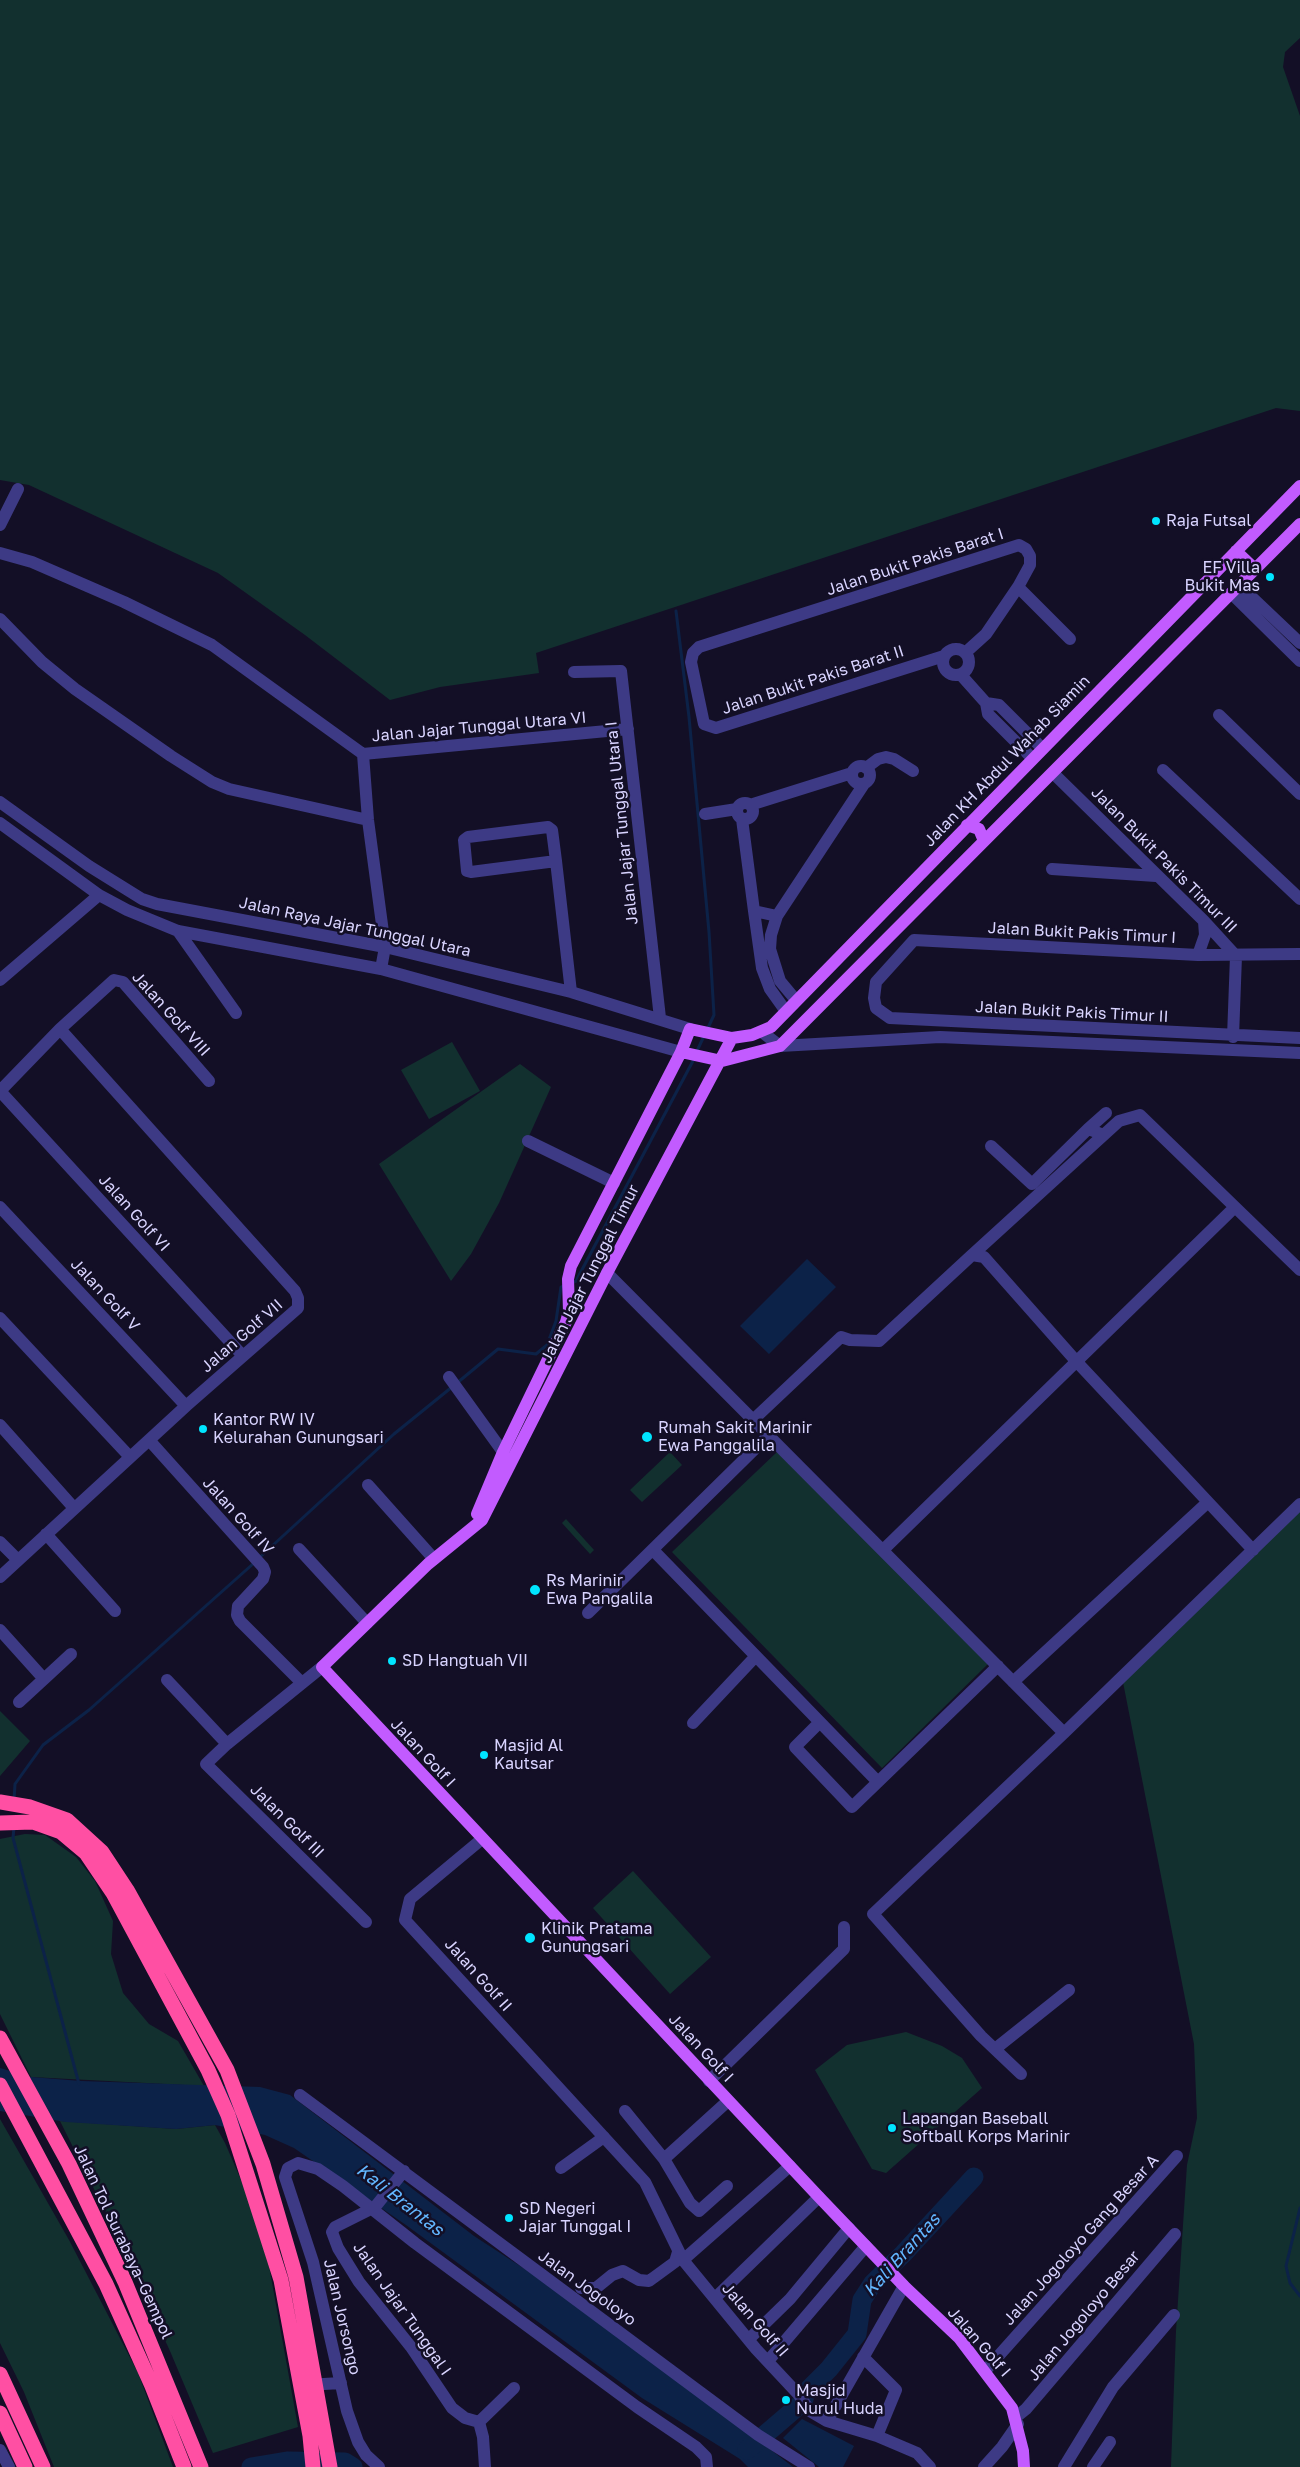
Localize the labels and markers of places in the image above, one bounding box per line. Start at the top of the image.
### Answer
place label: Raja Futsal [1166,511,1251,531]
marker: Raja Futsal [1150,515,1162,527]
place label: EF Villa Bukit Mas [1185,558,1260,596]
marker: EF Villa Bukit Mas [1264,571,1276,583]
place label: Kantor RW IV Kelurahan Gunungsari [213,1410,384,1448]
place label: Rumah Sakit Marinir Ewa Panggalila [658,1418,812,1456]
marker: Kantor RW IV Kelurahan Gunungsari [197,1423,209,1435]
marker: Rumah Sakit Marinir Ewa Panggalila [640,1430,654,1444]
place label: Rs Marinir Ewa Pangalila [546,1571,653,1609]
marker: Rs Marinir Ewa Pangalila [528,1583,542,1597]
place label: SD Hangtuah VII [402,1651,528,1671]
marker: SD Hangtuah VII [386,1655,398,1667]
place label: Masjid Al Kautsar [494,1736,563,1774]
marker: Masjid Al Kautsar [478,1749,490,1761]
place label: Klinik Pratama Gunungsari [541,1919,653,1957]
marker: Klinik Pratama Gunungsari [523,1931,537,1945]
place label: Lapangan Baseball Softball Korps Marinir [902,2109,1070,2147]
marker: Lapangan Baseball Softball Korps Marinir [886,2122,898,2134]
place label: SD Negeri Jajar Tunggal I [519,2199,631,2237]
marker: SD Negeri Jajar Tunggal I [503,2212,515,2224]
place label: Masjid Nurul Huda [796,2381,884,2419]
marker: Masjid Nurul Huda [780,2394,792,2406]

